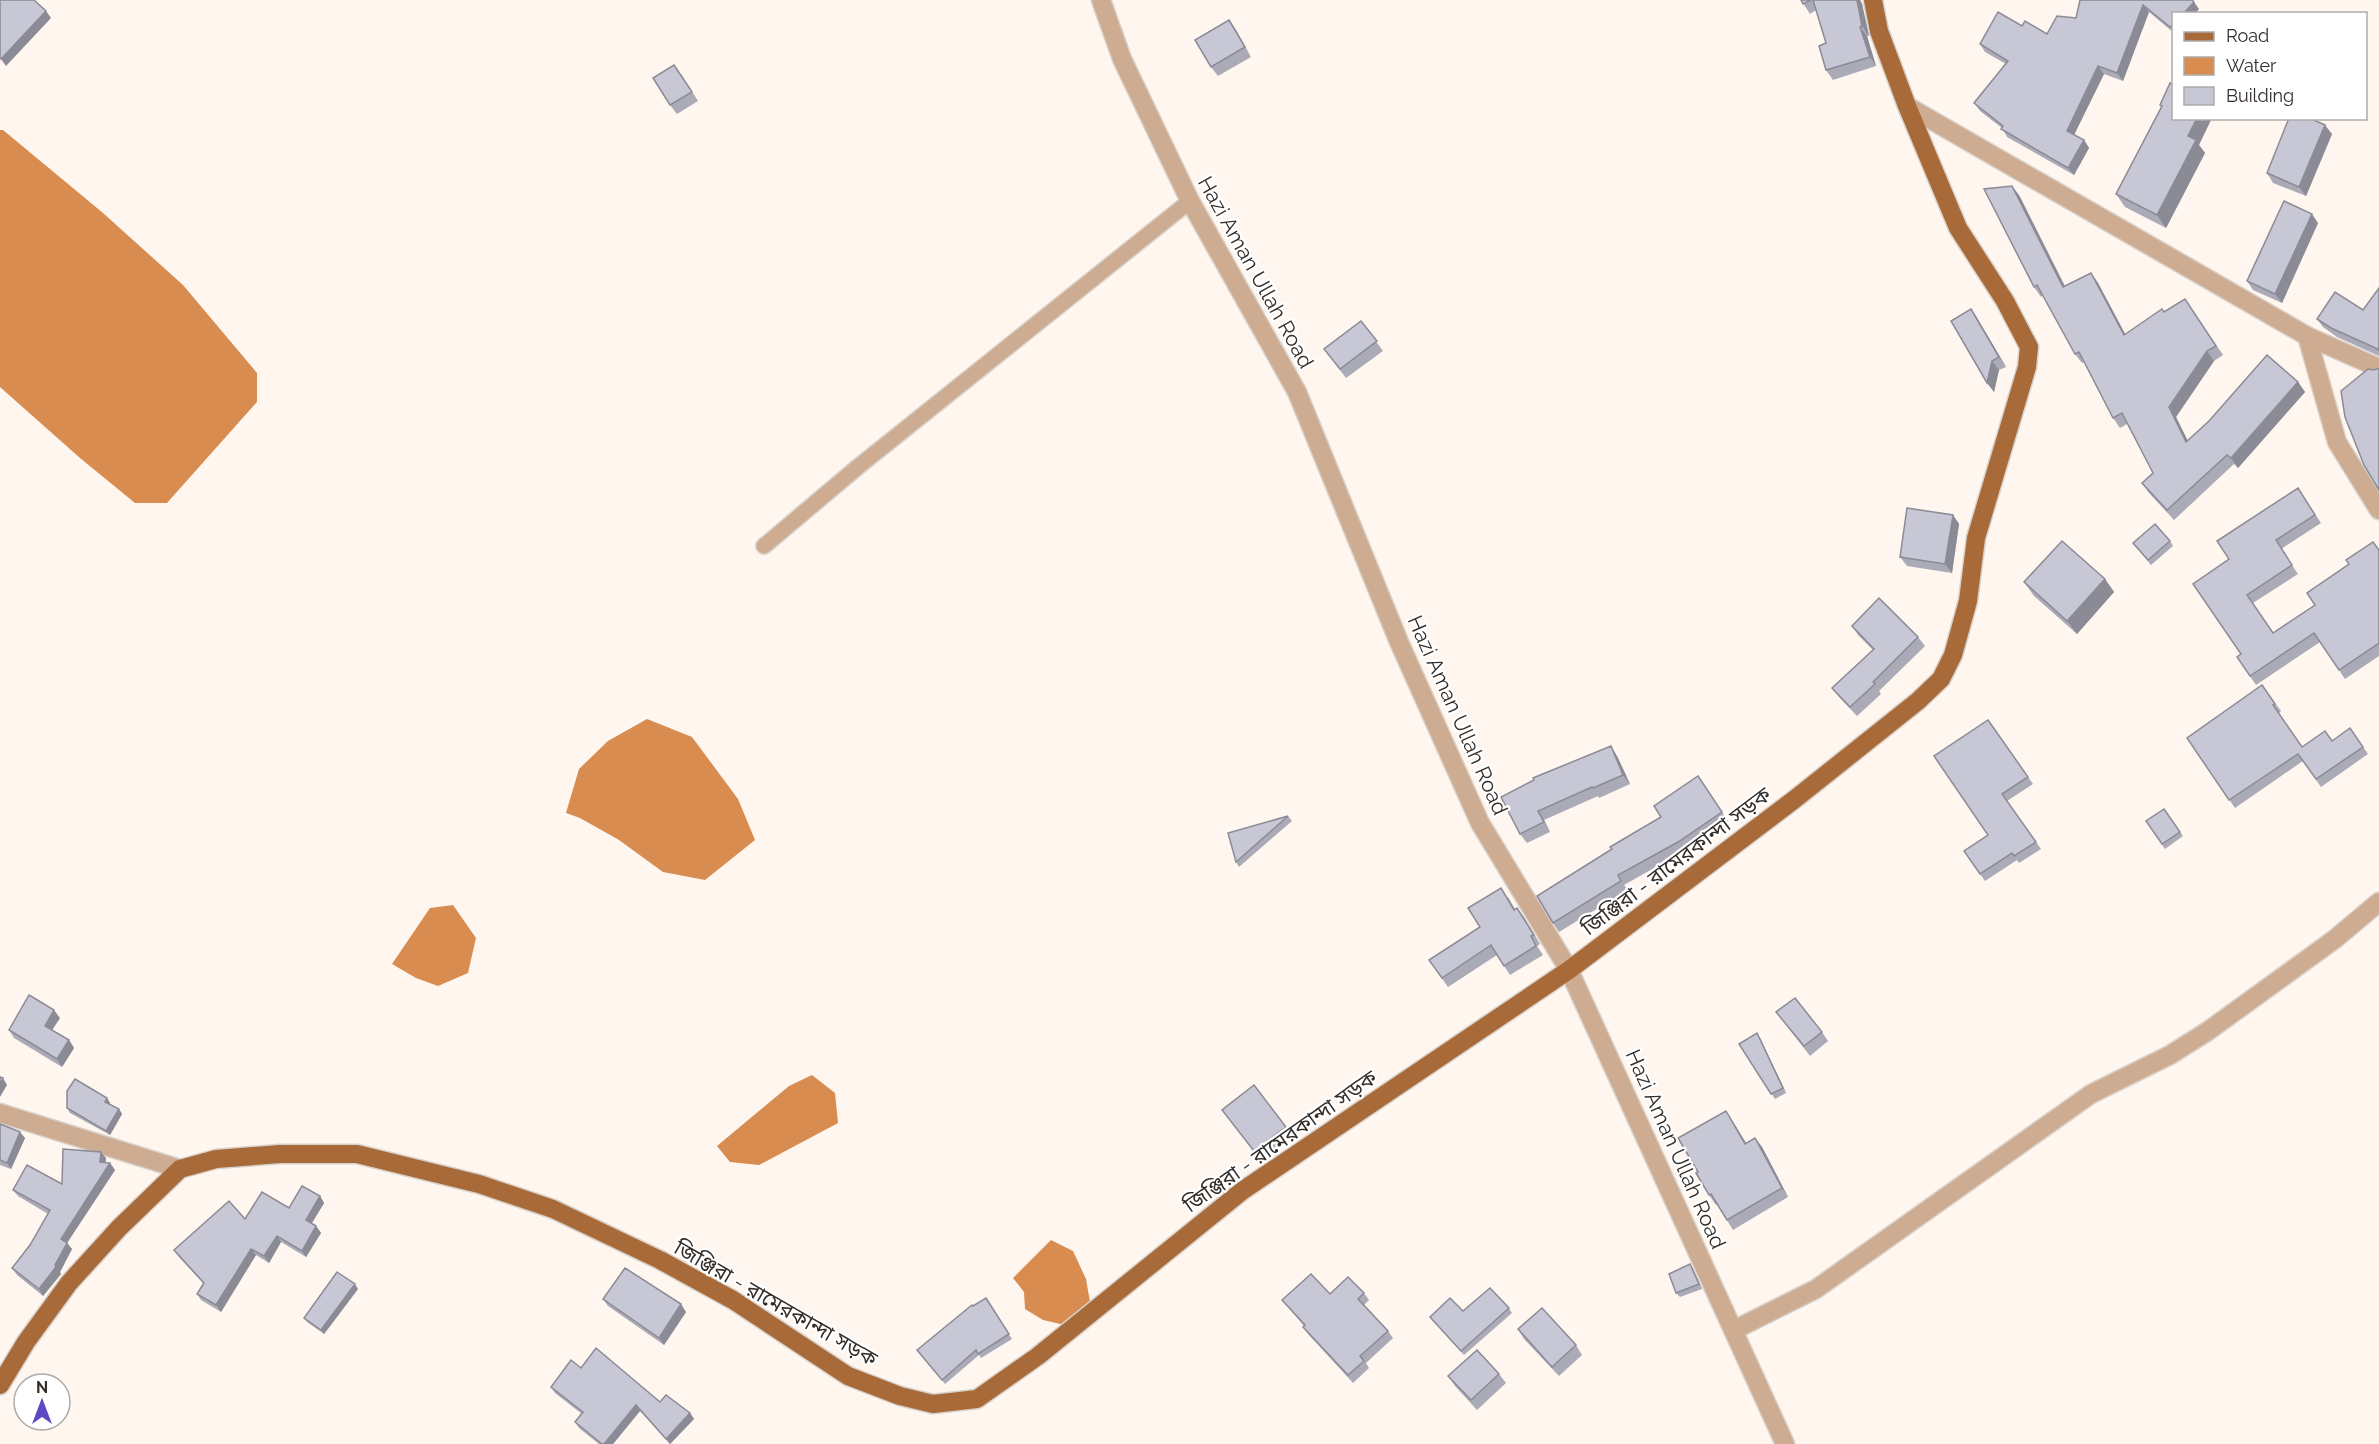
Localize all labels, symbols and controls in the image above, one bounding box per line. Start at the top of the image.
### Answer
legend [2172,12,2367,120]
text: Road [2226,25,2269,46]
text: Water [2226,55,2277,76]
text: Building [2226,85,2294,106]
street label: Hazi Aman Ullah Road [1193,172,1319,372]
street label: Hazi Aman Ullah Road [1403,611,1513,819]
street label: জিঞ্জিরা - রামেরকান্দা সড়ক [1576,781,1776,941]
street label: Hazi Aman Ullah Road [1621,1045,1731,1253]
street label: জিঞ্জিরা - রামেরকান্দা সড়ক [1178,1064,1382,1218]
street label: জিঞ্জিরা - রামেরকান্দা সড়ক [669,1234,883,1372]
north arrow [12,1372,72,1432]
text: N [36,1378,48,1397]

